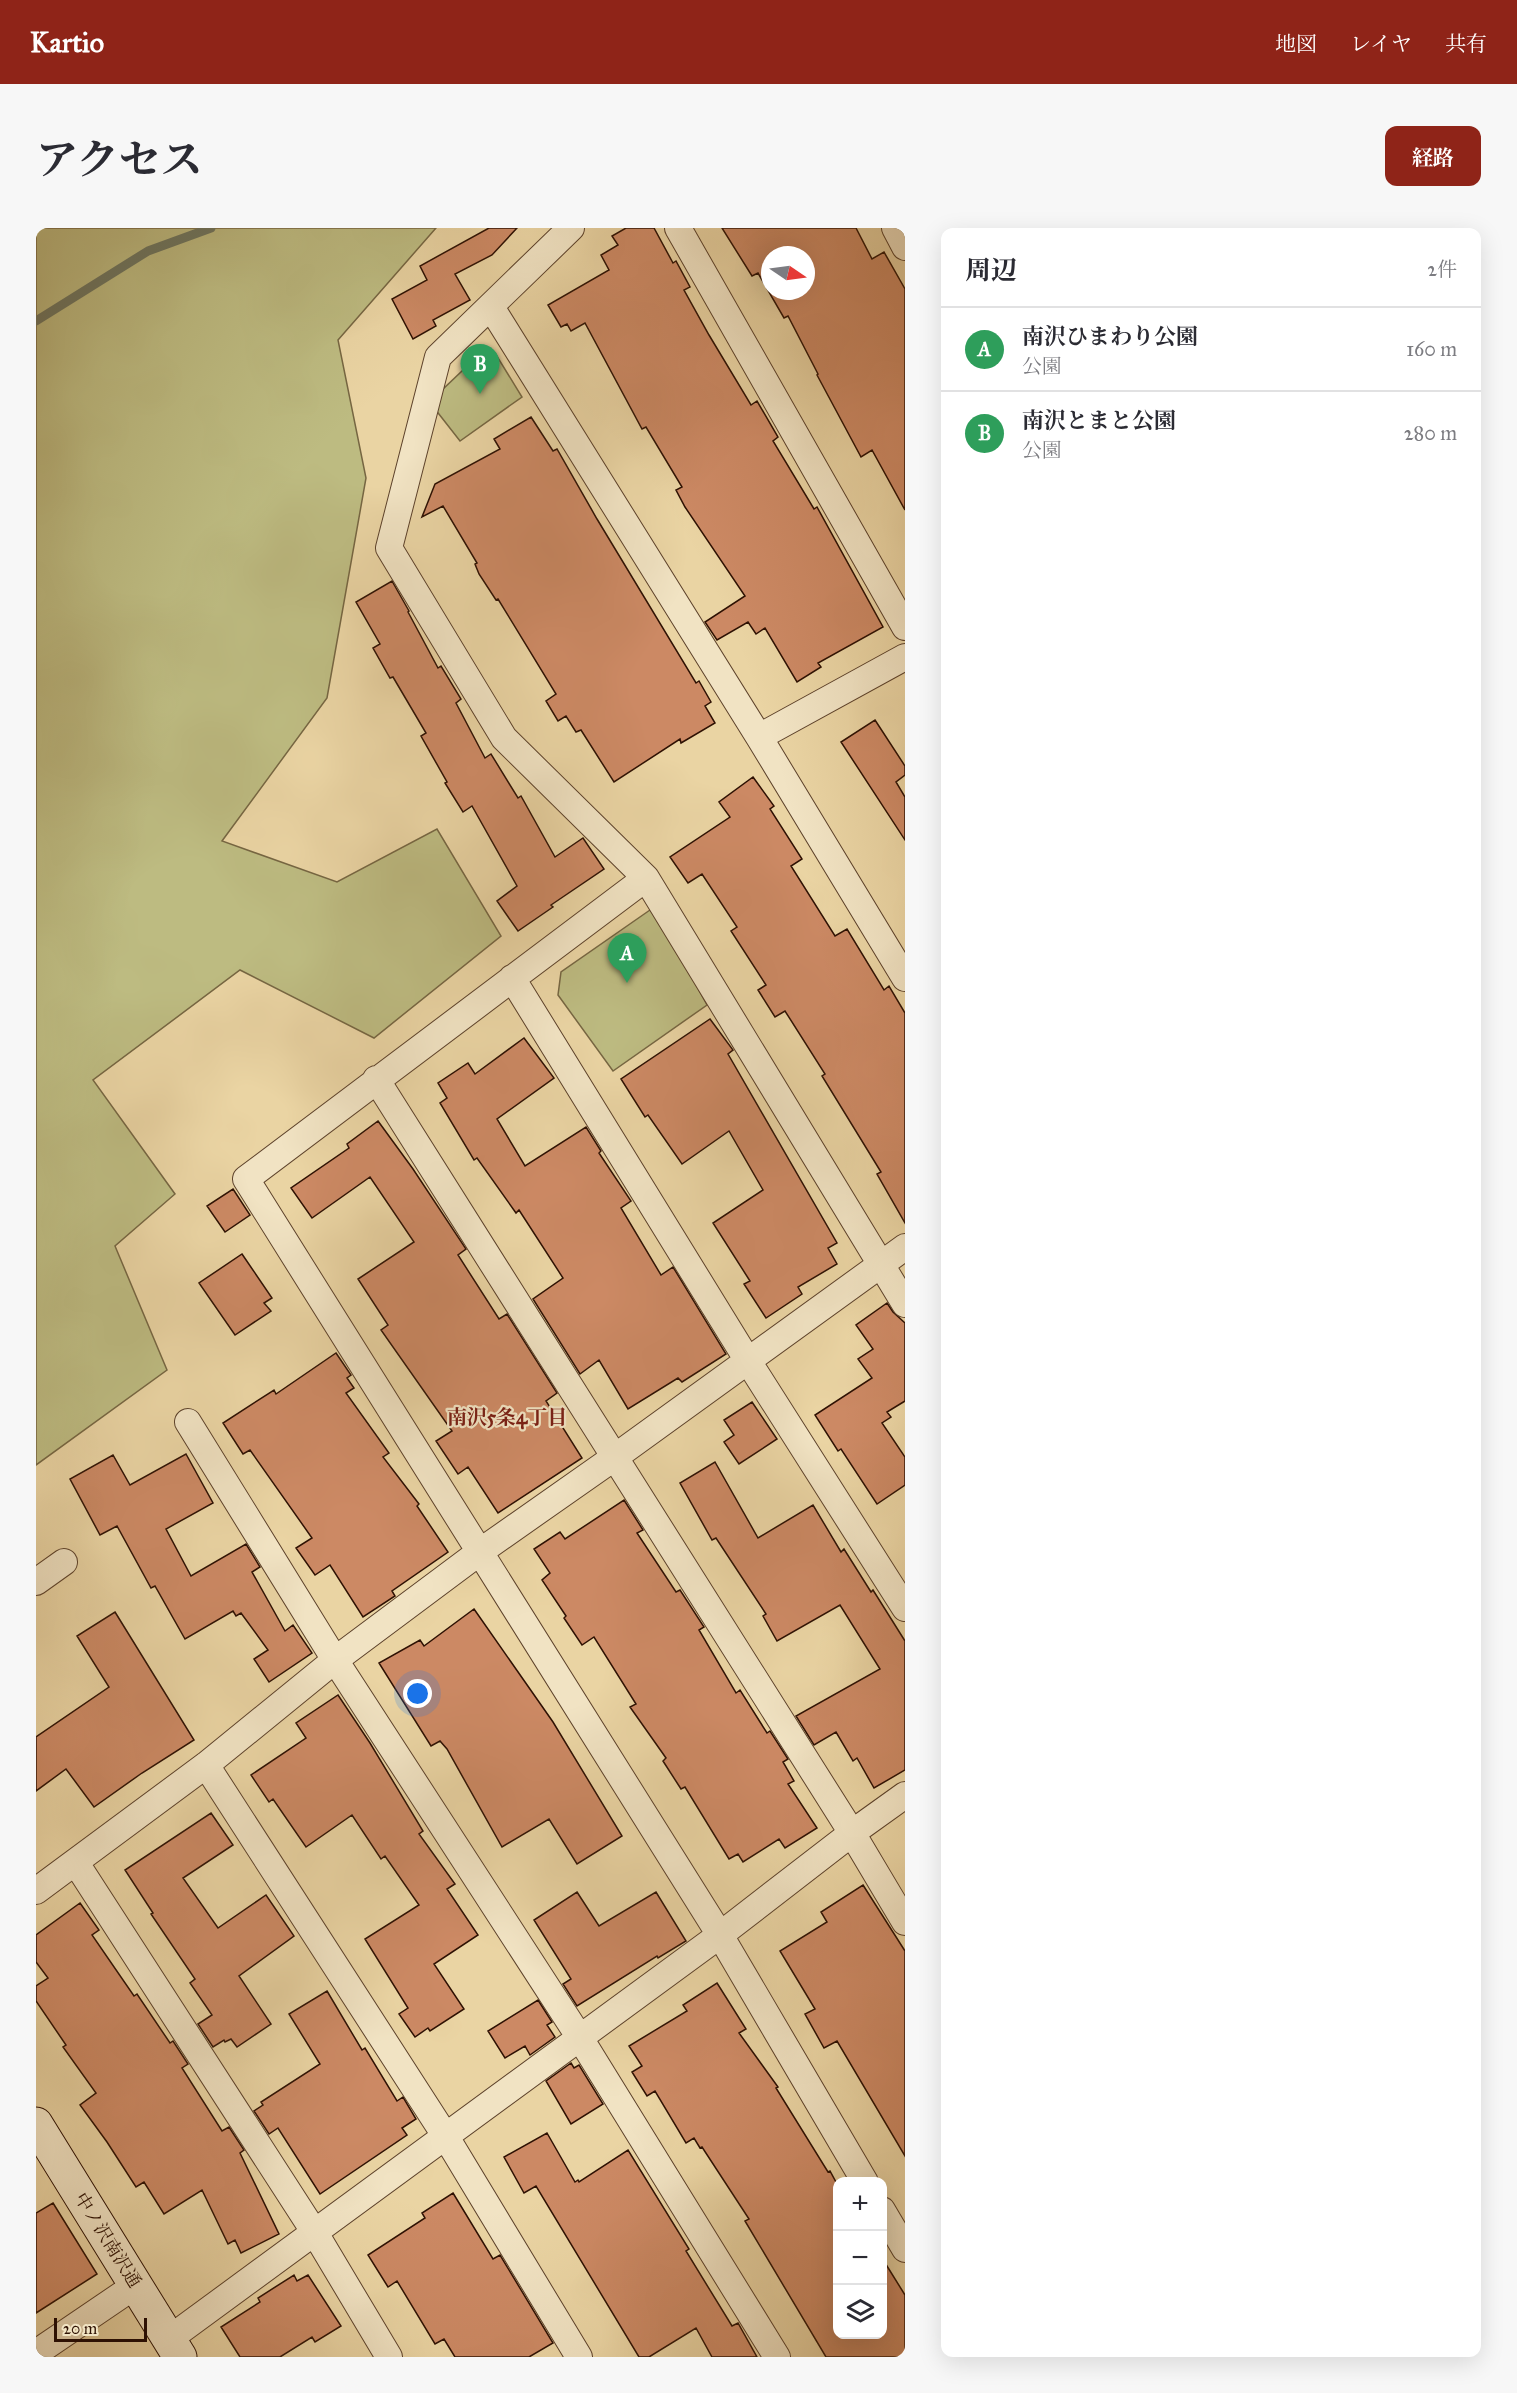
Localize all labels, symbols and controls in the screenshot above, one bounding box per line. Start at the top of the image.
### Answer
text: Kartio [30,25,104,60]
text: 地図 [1275,31,1317,57]
text: レイヤ [1350,31,1412,57]
text: 共有 [1445,31,1487,57]
button: 経路 [1385,126,1481,186]
text: アクセス [36,134,203,186]
north arrow [761,246,815,300]
text: 周辺 [965,254,1017,286]
text: 2件 [1427,257,1457,281]
text: 南沢ひまわり公園 [1022,323,1198,350]
text: A [978,337,991,361]
text: 160 m [1406,337,1457,361]
pin: B [460,344,500,394]
text: 公園 [1022,354,1062,378]
text: 南沢とまと公園 [1022,407,1176,434]
text: B [978,421,991,445]
text: 280 m [1404,421,1457,445]
text: 公園 [1022,438,1062,462]
pin: A [608,934,646,983]
district label: 南沢5条4丁目 [447,1405,567,1430]
your location [403,1679,432,1708]
map controls [833,2177,887,2339]
button: + [833,2177,887,2231]
street label: 中ノ沢南沢通 [70,2188,146,2292]
button: − [833,2231,887,2285]
button: layers [833,2285,887,2339]
scale bar [54,2315,147,2342]
text: 20 m [63,2319,97,2338]

